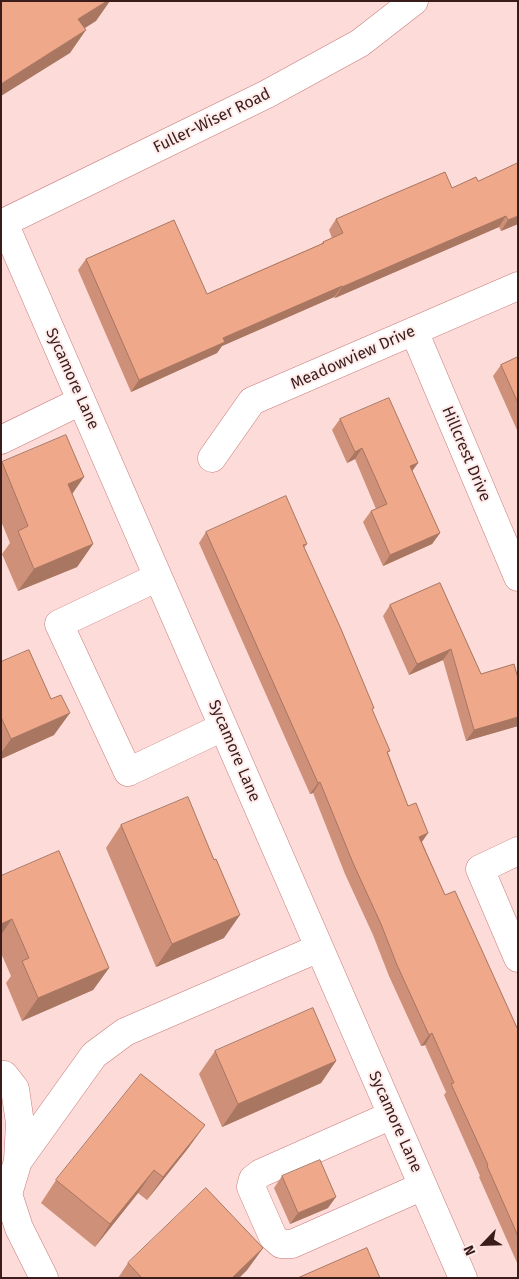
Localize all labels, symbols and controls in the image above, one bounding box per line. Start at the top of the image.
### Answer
street label: Fuller-Wiser Road [150,84,274,158]
street label: Meadowview Drive [288,322,418,394]
street label: Sycamore Lane [41,325,103,433]
street label: Hillcrest Drive [437,403,495,505]
street label: Sycamore Lane [204,697,264,805]
street label: Sycamore Lane [364,1068,426,1176]
north arrow [459,1219,509,1269]
text: N [460,1243,479,1258]

